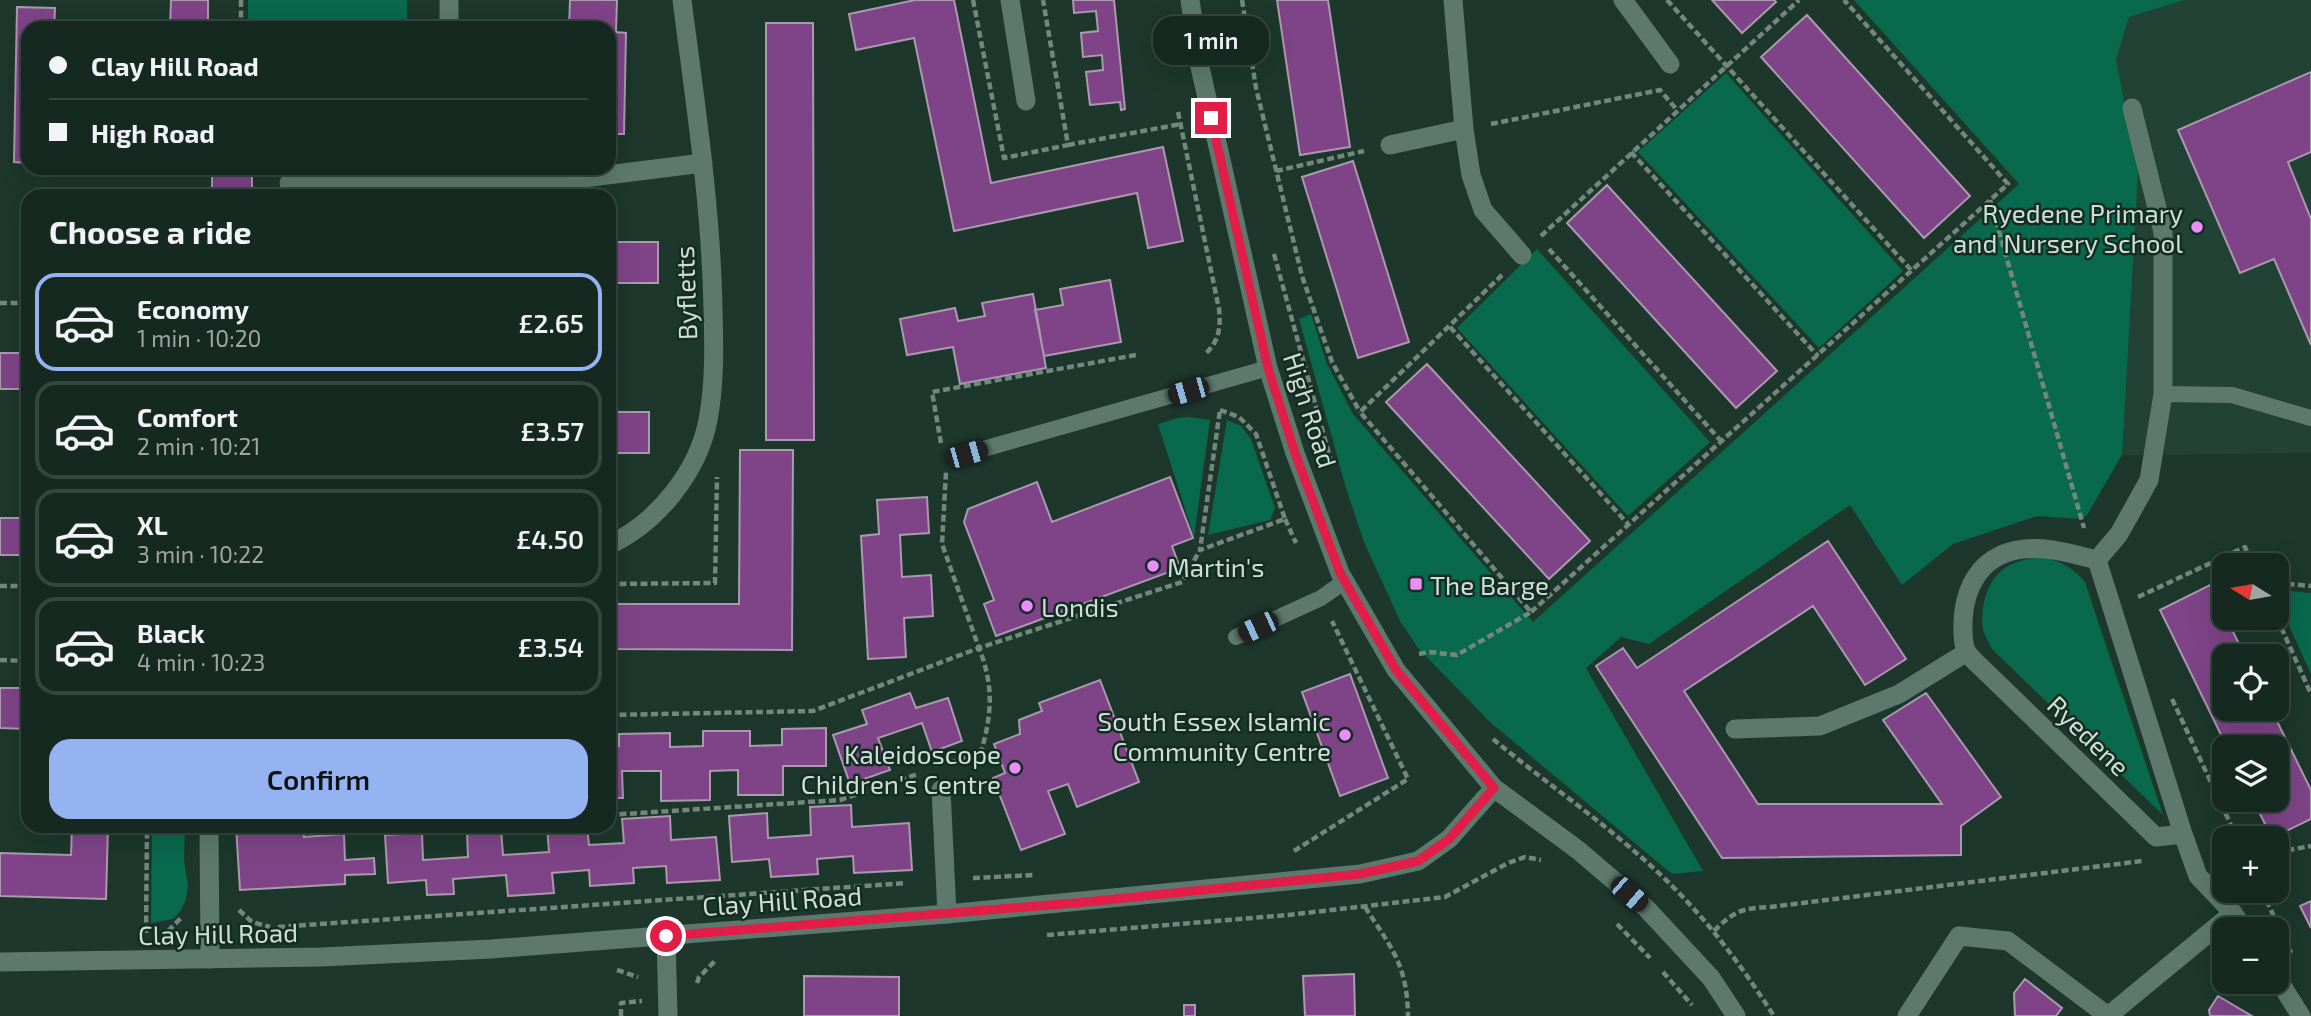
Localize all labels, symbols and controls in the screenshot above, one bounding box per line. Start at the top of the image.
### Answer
callout: 1 min [1153,17,1269,66]
text: 1 min [1184,26,1238,54]
text: Clay Hill Road [91,50,259,81]
route end [1195,102,1227,134]
text: High Road [91,117,215,148]
place label: Ryedene Primary and Nursery School [1953,197,2183,258]
text: Choose a ride [49,212,252,250]
marker: Ryedene Primary and Nursery School [2189,219,2205,235]
street label: Byfletts [668,245,702,341]
icon: car [53,291,116,354]
text: Economy [137,293,249,324]
text: £2.65 [519,307,584,338]
text: 1 min · 10:20 [137,324,261,352]
street label: High Road [1278,349,1344,471]
car [1165,375,1212,407]
icon: car [53,399,116,462]
text: Comfort [137,401,238,432]
text: £3.57 [520,415,584,446]
text: 2 min · 10:21 [137,432,261,460]
car [944,438,991,470]
icon: car [53,507,116,570]
text: XL [137,509,168,540]
text: £4.50 [516,523,584,554]
text: 3 min · 10:22 [137,540,264,568]
place label: Martin's [1167,551,1264,582]
north arrow [2212,553,2289,630]
map controls [2212,553,2289,994]
marker: Martin's [1145,558,1161,574]
place label: The Barge [1430,569,1549,600]
marker: The Barge [1408,576,1424,592]
place label: Londis [1041,591,1119,622]
marker: Londis [1019,598,1035,614]
car [1235,609,1282,645]
icon: car [53,615,116,678]
text: Black [137,617,205,648]
text: £3.54 [518,631,584,662]
button: locate [2212,644,2289,721]
text: 4 min · 10:23 [137,648,265,676]
street label: Ryedene [2042,689,2136,781]
place label: South Essex Islamic Community Centre [1098,705,1331,766]
marker: South Essex Islamic Community Centre [1337,727,1353,743]
button: layers [2212,735,2289,812]
place label: Kaleidoscope Children's Centre [801,738,1001,799]
button: Confirm [49,739,588,819]
marker: Kaleidoscope Children's Centre [1007,760,1023,776]
button: + [2212,826,2289,903]
car [1607,872,1652,916]
street label: Clay Hill Road [701,879,863,921]
street label: Clay Hill Road [138,916,298,950]
button: − [2212,917,2289,994]
route start [650,920,682,952]

